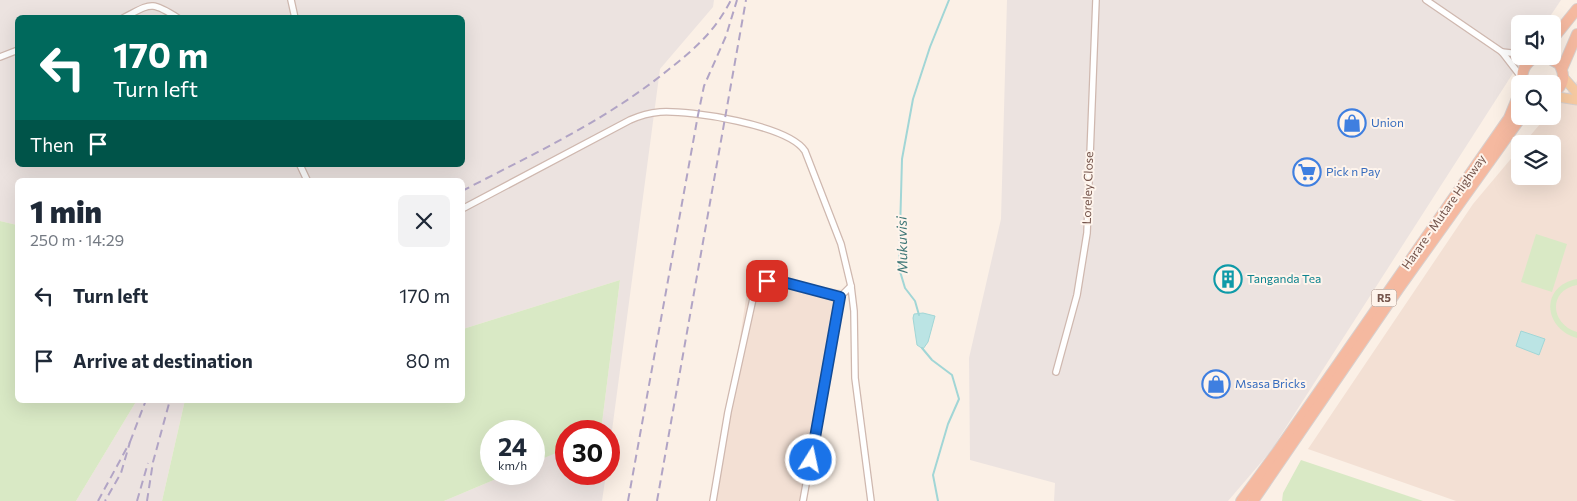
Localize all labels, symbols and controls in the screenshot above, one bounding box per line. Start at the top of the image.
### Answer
map controls [1511,15,1561,185]
button: sound [1511,15,1561,65]
text: 170 m [113,32,208,75]
icon: left [30,35,95,100]
text: Turn left [113,75,198,102]
button: search [1511,75,1561,125]
shop icon: Union [1337,108,1367,138]
place label: Union [1371,115,1404,129]
icon: arrive [84,130,112,158]
text: Then [30,133,74,156]
button: layers [1511,135,1561,185]
street label: Loreley Close [1079,151,1095,225]
street label: Harare - Mutare Highway [1398,151,1488,271]
supermarket icon: Pick n Pay [1292,157,1322,187]
place label: Pick n Pay [1326,164,1380,178]
text: 1 min [30,192,102,229]
button: close [398,195,450,247]
water label: Mukuvisi [892,216,910,274]
text: 250 m · 14:29 [30,230,124,249]
pin [746,260,788,302]
building icon: Tanganda Tea [1213,264,1243,294]
icon: arrive [753,267,781,295]
place label: Tanganda Tea [1247,271,1321,285]
icon: left [30,282,58,310]
text: Turn left [73,284,148,307]
text: 170 m [399,284,450,307]
road number: R5 [1372,290,1396,306]
icon: arrive [30,347,58,375]
text: Arrive at destination [73,349,253,372]
text: 80 m [406,349,450,372]
shop icon: Msasa Bricks [1201,369,1231,399]
place label: Msasa Bricks [1235,376,1306,390]
speed limit sign: 30 [555,420,620,485]
text: 24 [498,431,527,461]
position arrow [784,433,836,485]
text: km/h [498,458,527,472]

